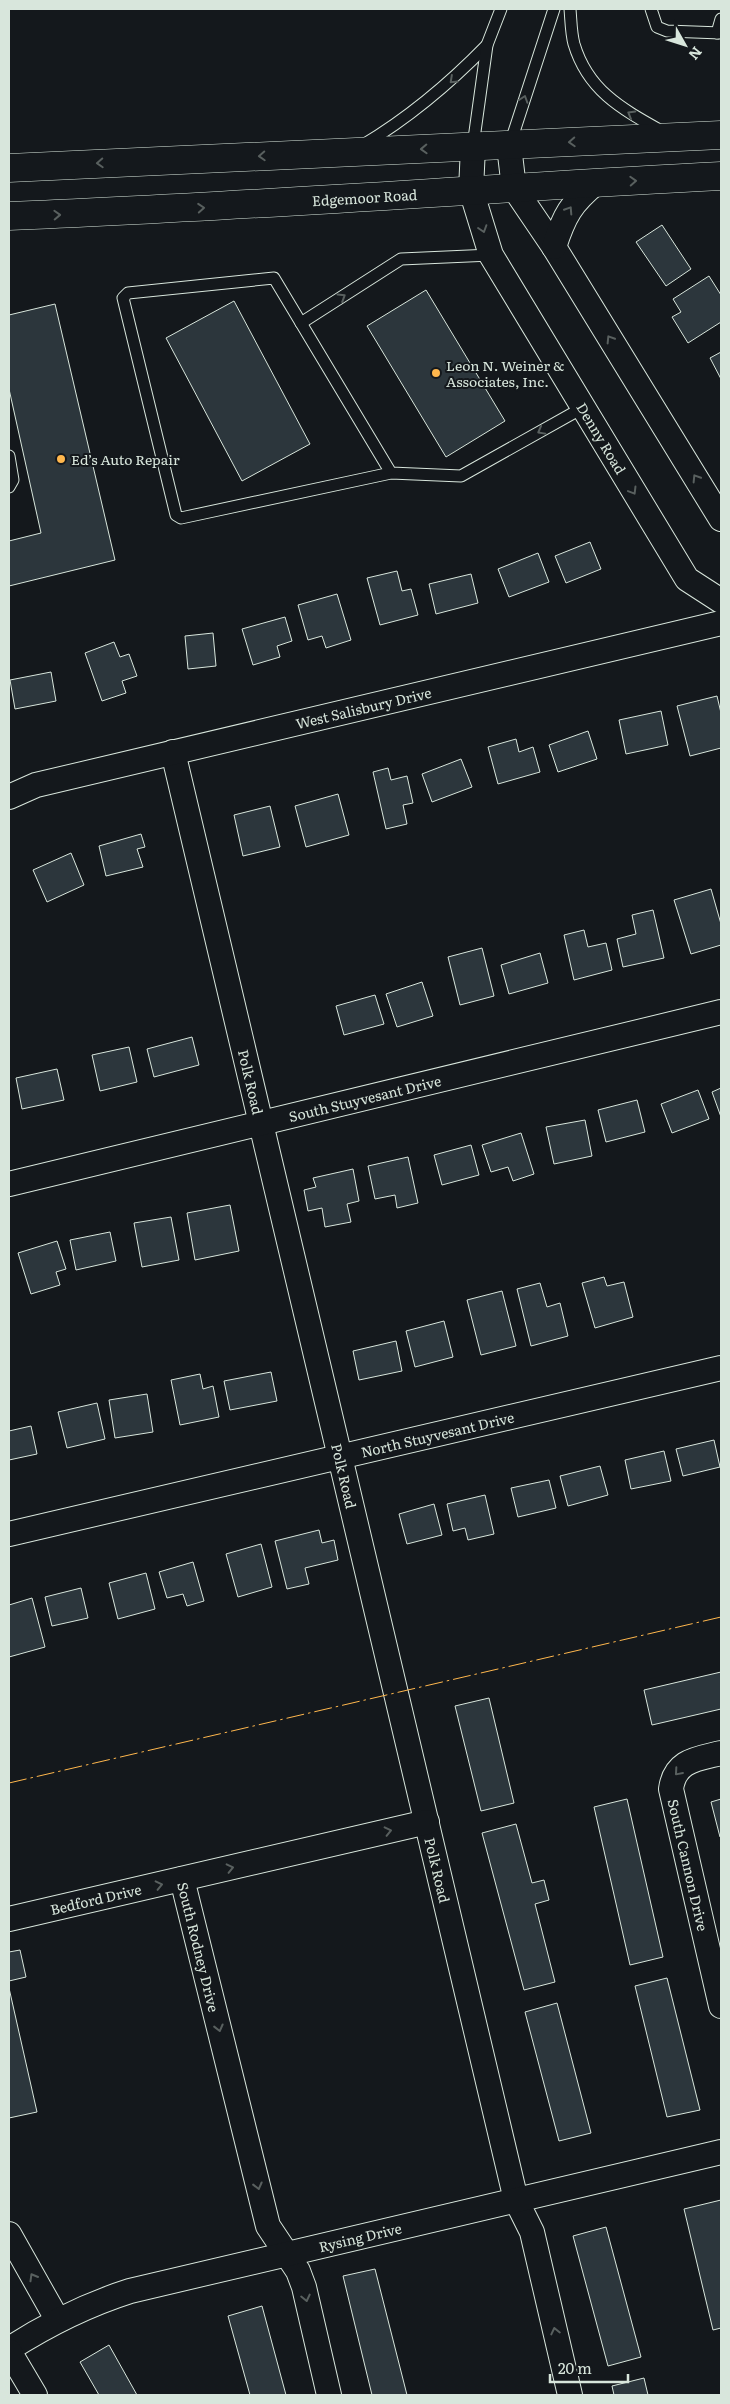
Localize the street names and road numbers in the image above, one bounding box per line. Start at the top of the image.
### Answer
street label: Edgemoor Road [311,184,418,210]
street label: Denny Road [572,398,631,478]
street label: West Salisbury Drive [294,682,433,733]
street label: Polk Road [234,1047,269,1117]
street label: South Stuyvesant Drive [287,1070,443,1126]
street label: North Stuyvesant Drive [359,1407,516,1462]
street label: Polk Road [327,1441,362,1511]
street label: South Cannon Drive [664,1797,713,1933]
street label: Polk Road [420,1835,455,1905]
street label: Bedford Drive [48,1879,143,1919]
street label: South Rodney Drive [173,1880,225,2014]
street label: Rysing Drive [317,2217,404,2256]

